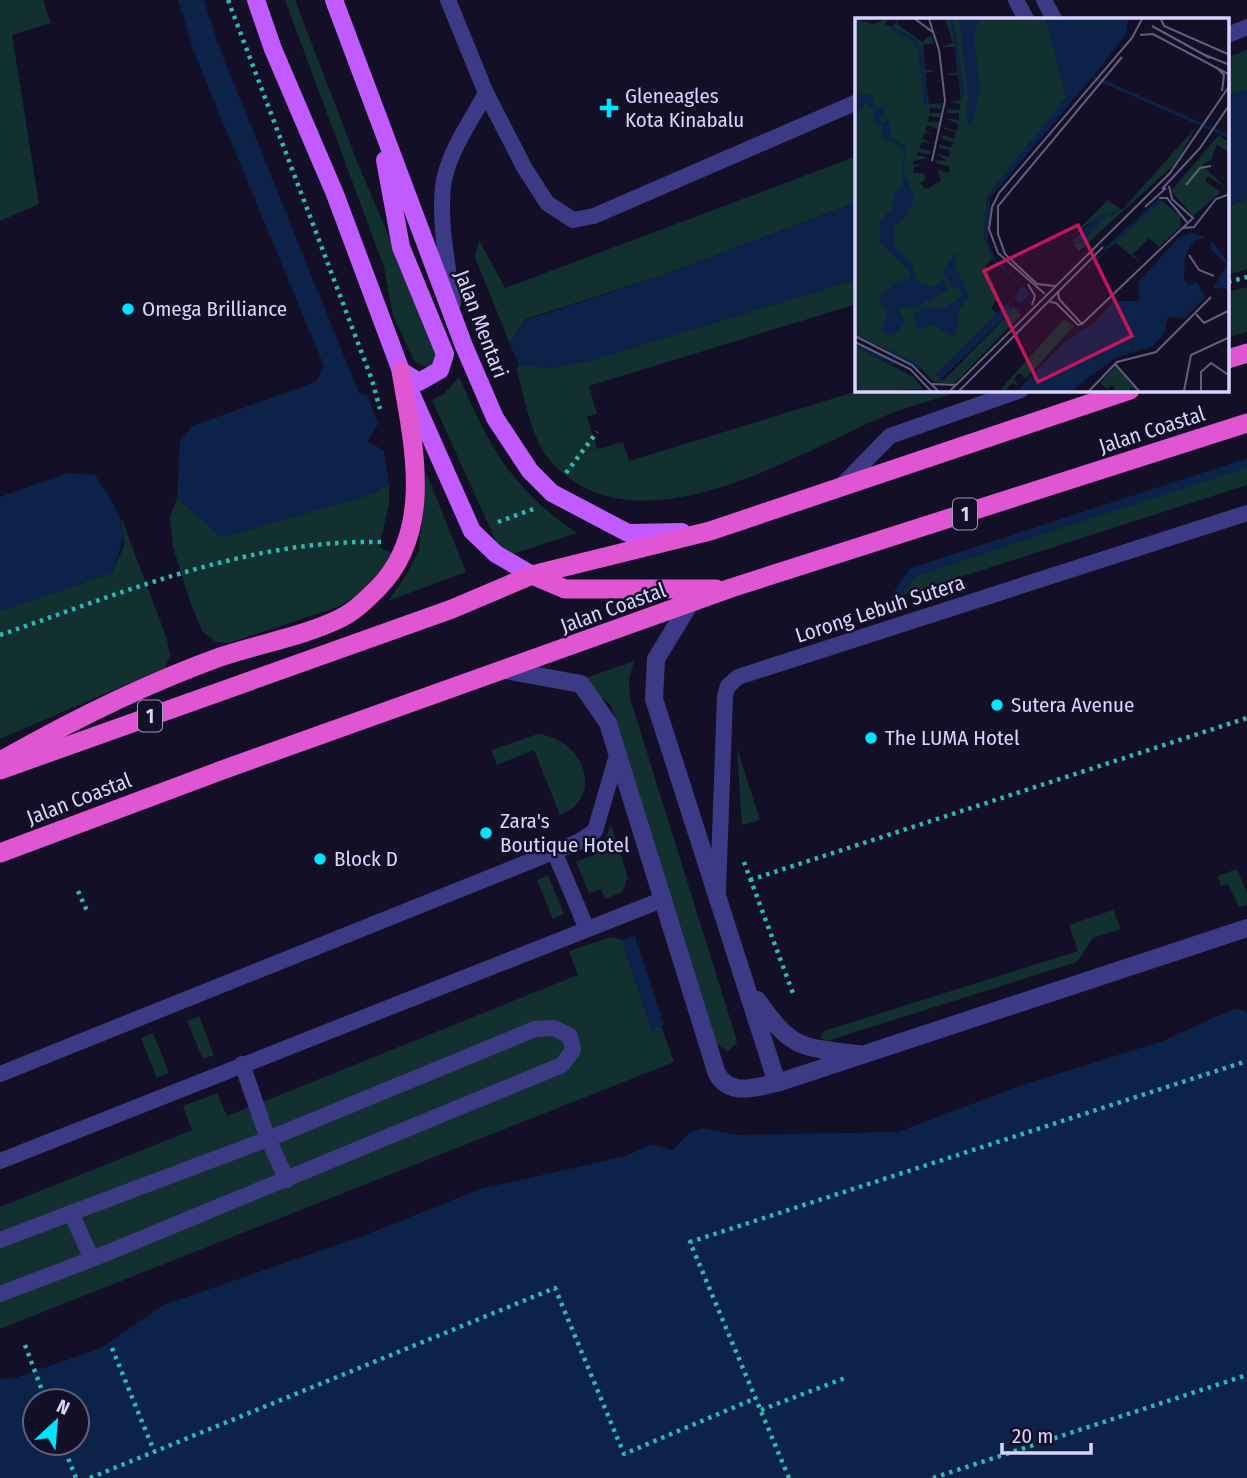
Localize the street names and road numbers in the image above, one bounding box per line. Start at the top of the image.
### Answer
street label: Jalan Mentari [449,266,513,382]
street label: Jalan Coastal [1096,400,1209,459]
road number: 1 [953,499,977,530]
street label: Lorong Lebuh Sutera [792,569,968,649]
street label: Jalan Coastal [557,577,670,639]
road number: 1 [138,701,162,732]
street label: Jalan Coastal [23,767,135,831]

